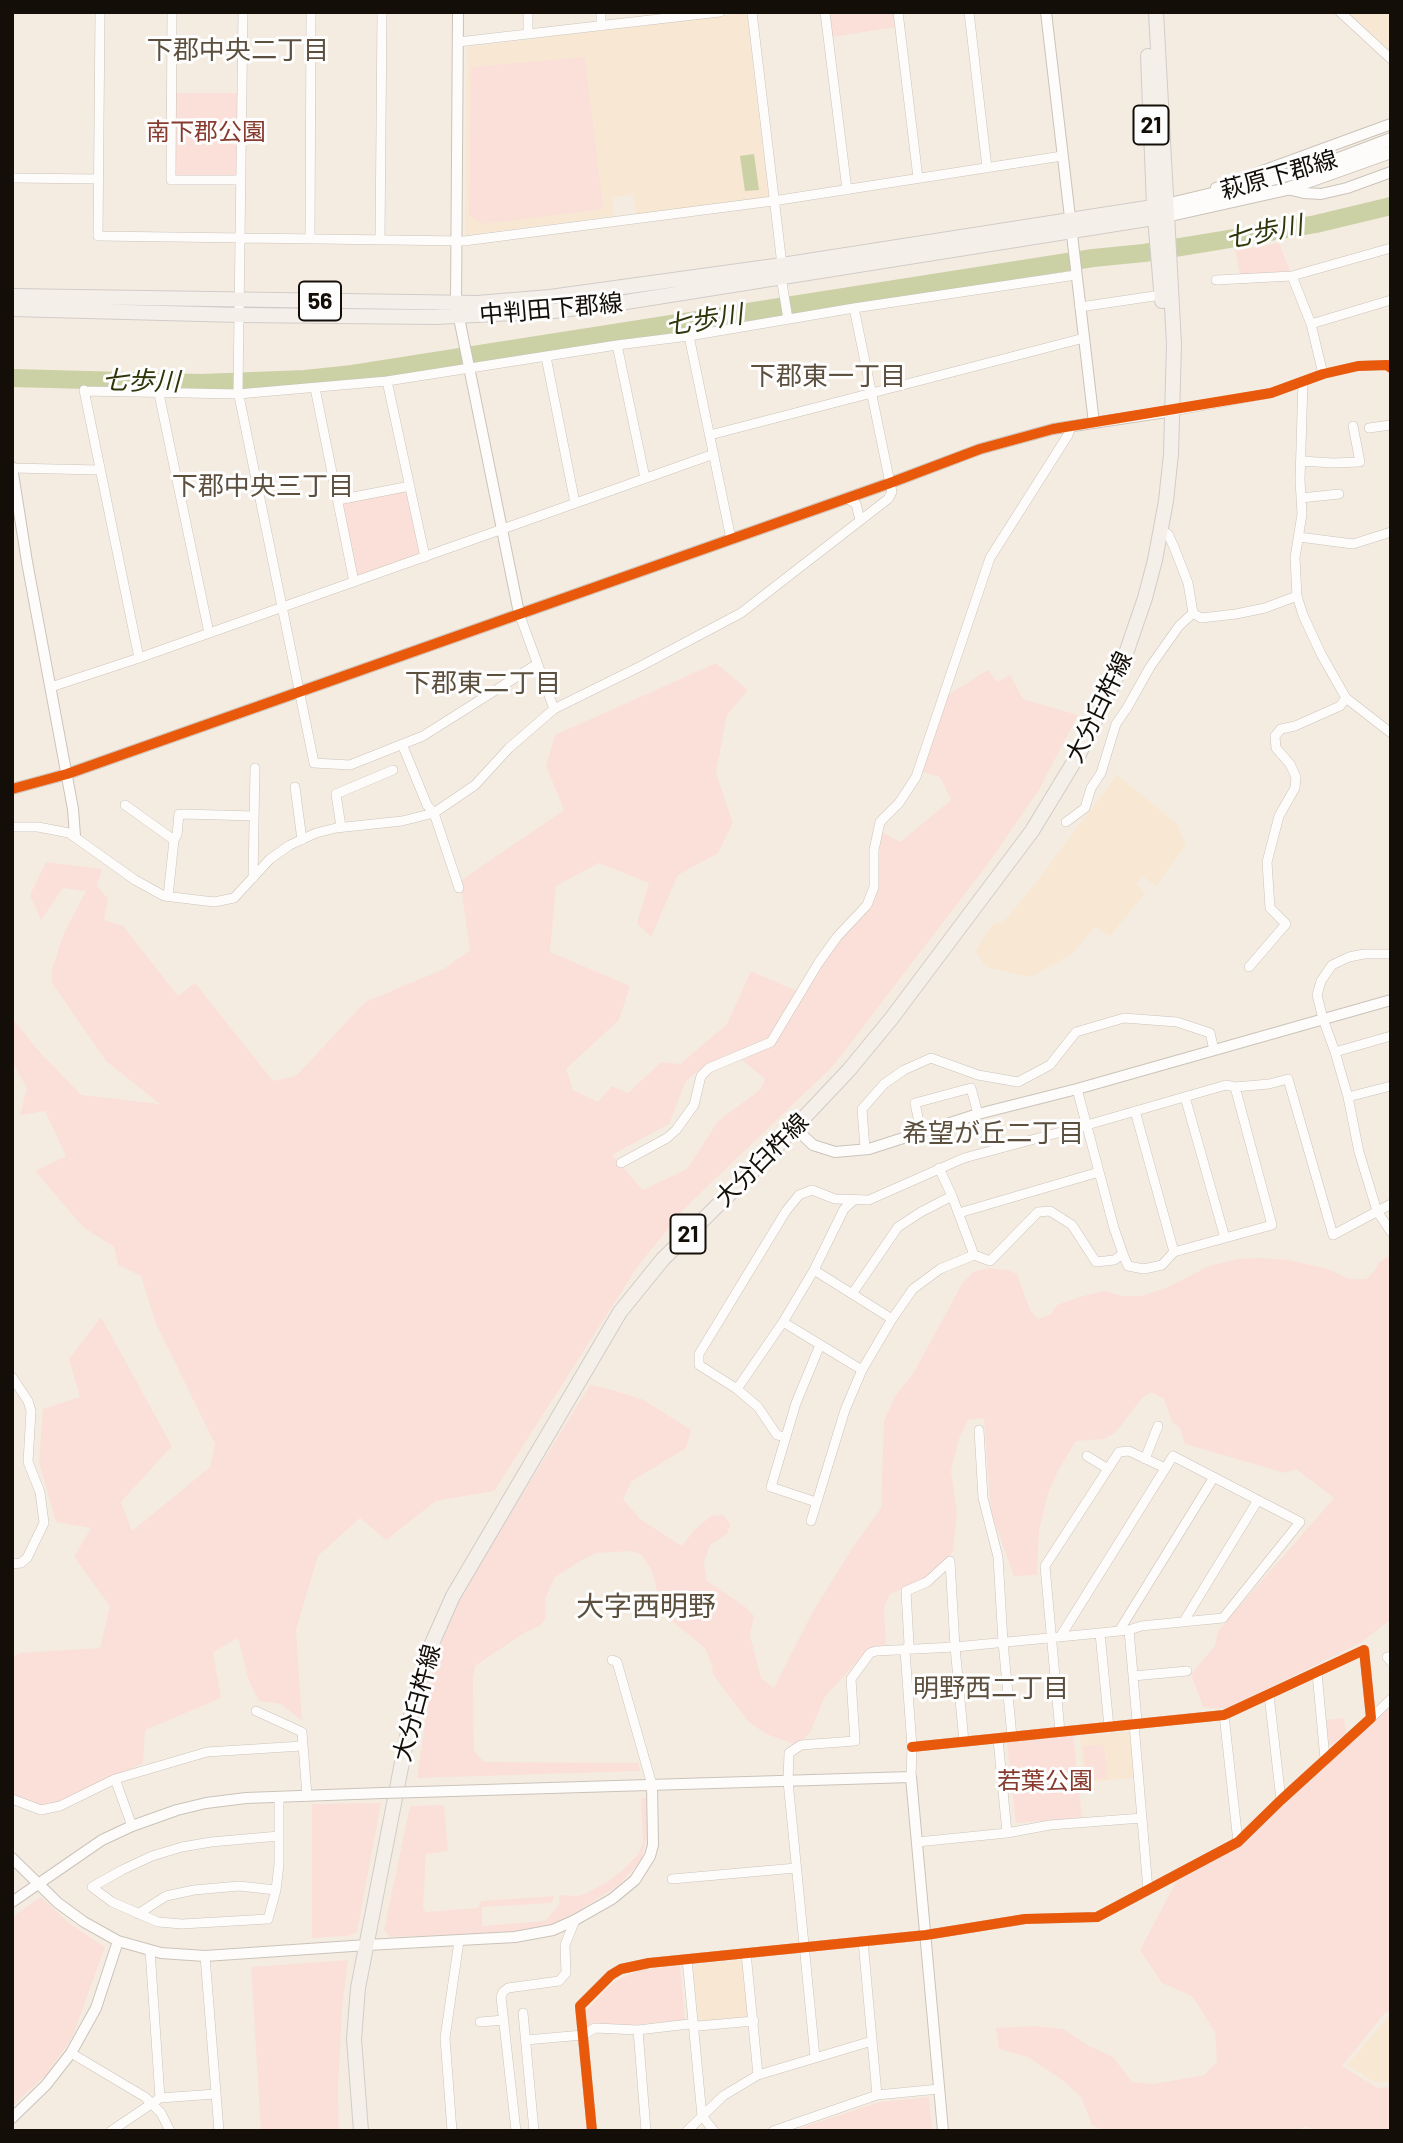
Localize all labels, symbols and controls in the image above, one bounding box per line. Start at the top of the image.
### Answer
district label: 下郡中央二丁目 [147,34,329,66]
road number: 21 [1134,106,1168,144]
park label: 南下郡公園 [146,118,266,146]
street label: 萩原下郡線 [1217,145,1341,205]
water label: 七歩川 [1223,209,1305,255]
road number: 56 [299,282,341,320]
street label: 中判田下郡線 [478,288,624,330]
water label: 七歩川 [663,298,745,342]
district label: 下郡東一丁目 [750,360,906,392]
water label: 七歩川 [102,365,180,397]
district label: 下郡中央三丁目 [172,470,354,502]
street label: 大分臼杵線 [1060,647,1138,767]
district label: 下郡東二丁目 [405,667,561,699]
street label: 大分臼杵線 [709,1107,815,1213]
district label: 希望が丘二丁目 [902,1117,1084,1149]
road number: 21 [670,1214,706,1254]
district label: 大字西明野 [576,1590,716,1624]
street label: 大分臼杵線 [388,1641,446,1765]
district label: 明野西二丁目 [913,1672,1069,1704]
park label: 若葉公園 [997,1767,1093,1795]

